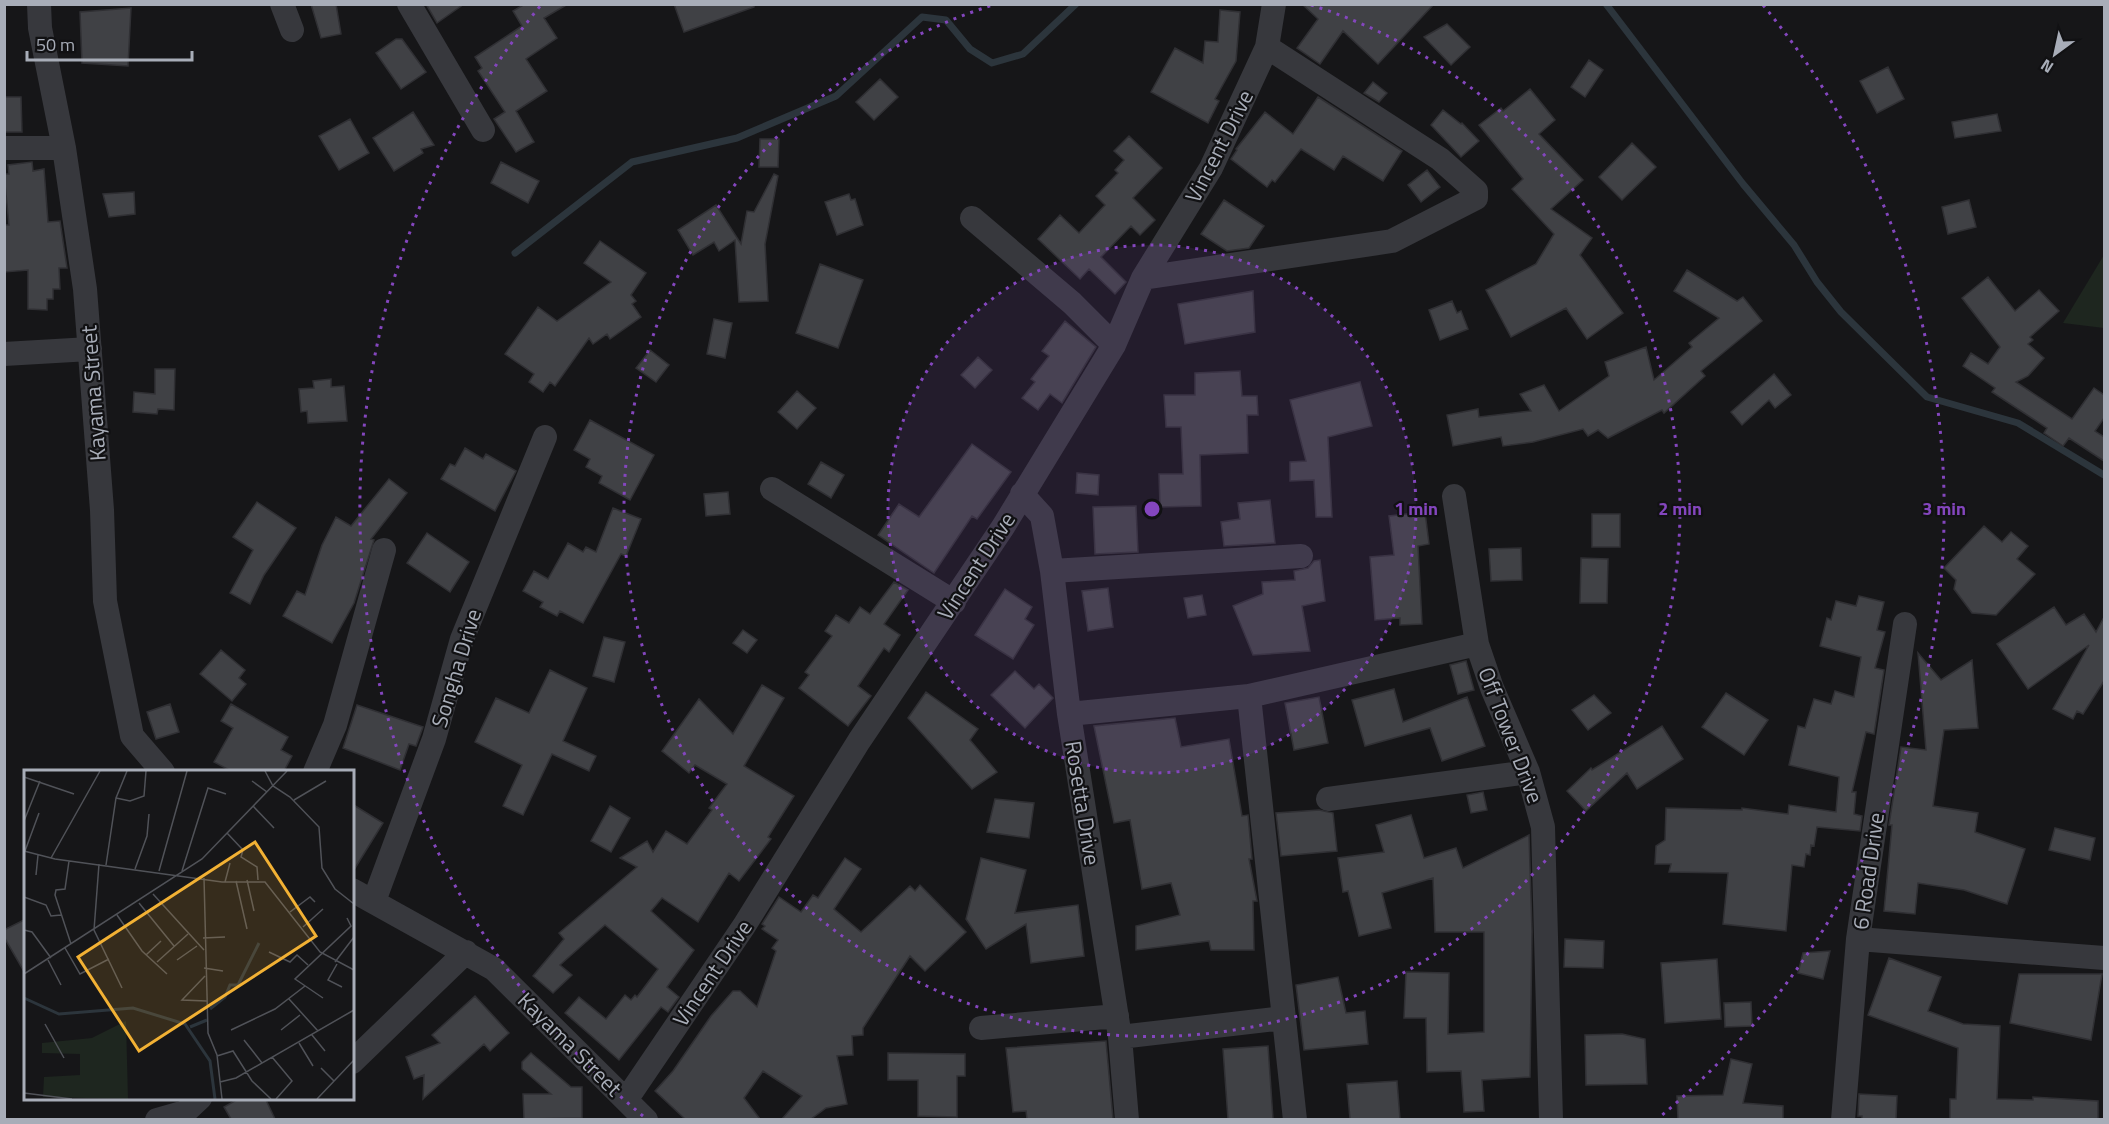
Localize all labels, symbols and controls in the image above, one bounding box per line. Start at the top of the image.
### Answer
scale bar [27,24,192,62]
north arrow [2025,24,2085,84]
text: 50 m [36,31,75,58]
text: N [2036,53,2058,80]
street label: Vincent Drive [1176,84,1262,208]
street label: Kayama Street [71,324,115,462]
text: 1 min [1394,495,1438,522]
text: 2 min [1658,495,1702,522]
text: 3 min [1922,495,1966,522]
centre of rings [1142,499,1162,519]
street label: Vincent Drive [928,505,1024,627]
street label: Songha Drive [422,604,490,732]
street label: Off Tower Drive [1469,662,1553,808]
street label: Rosetta Drive [1056,738,1110,868]
inset map [24,770,354,1100]
street label: 6 Road Drive [1843,810,1893,932]
street label: Vincent Drive [664,913,760,1033]
street label: Kayama Street [510,984,630,1104]

